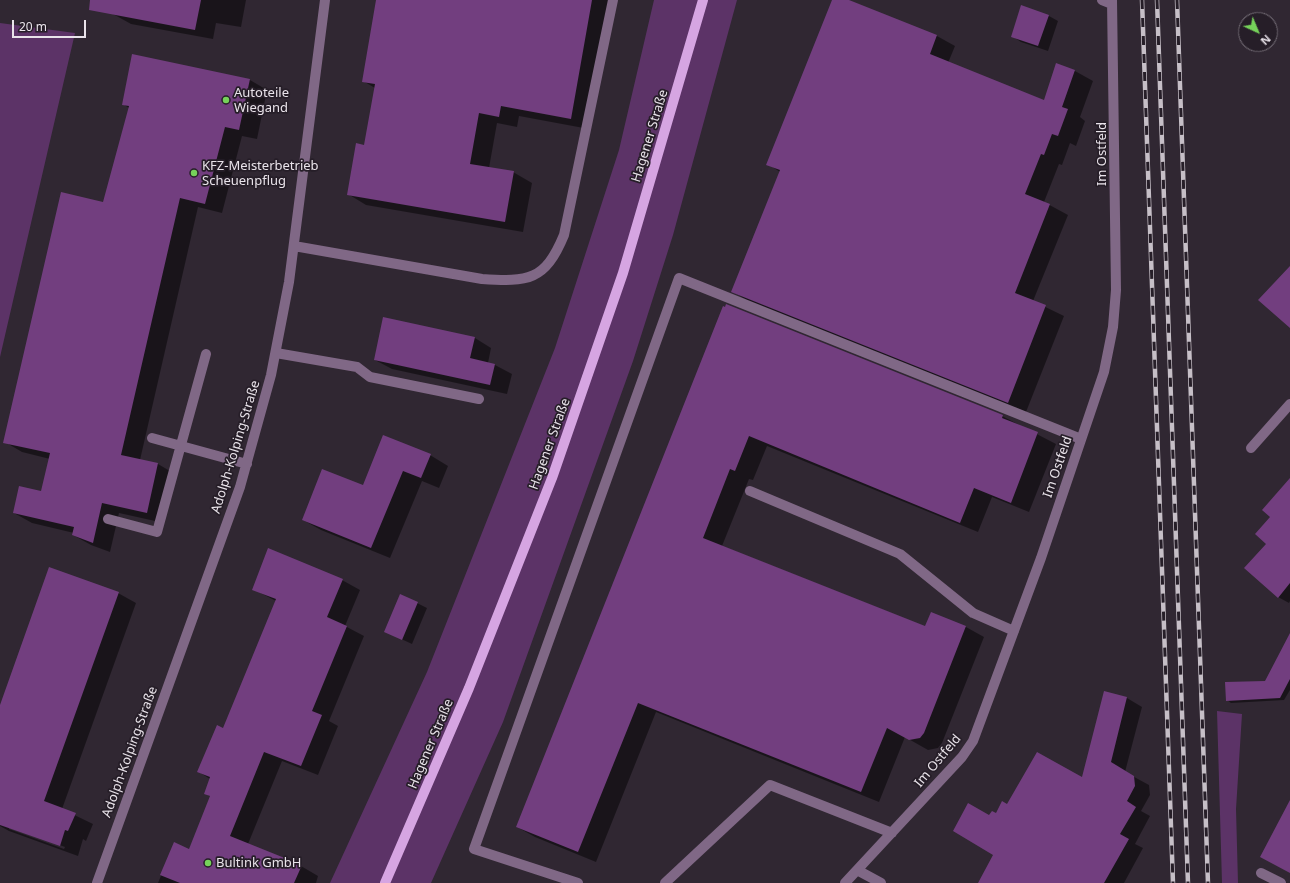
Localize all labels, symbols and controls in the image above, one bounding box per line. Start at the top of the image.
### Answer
scale bar [14,12,88,38]
north arrow [1238,12,1278,52]
text: 20 m [19,18,47,35]
text: N [1258,32,1274,49]
place label: Autoteile Wiegand [234,85,289,116]
street label: Hagener Straße [628,88,672,184]
marker: Autoteile Wiegand [221,95,231,105]
street label: Im Ostfeld [1094,122,1110,186]
place label: KFZ-Meisterbetrieb Scheuenpflug [202,158,319,189]
marker: KFZ-Meisterbetrieb Scheuenpflug [189,168,199,178]
street label: Adolph-Kolping-Straße [208,379,264,515]
street label: Hagener Straße [526,396,574,492]
street label: Im Ostfeld [1040,434,1076,500]
street label: Adolph-Kolping-Straße [99,684,161,820]
street label: Hagener Straße [405,697,457,791]
street label: Im Ostfeld [911,731,965,791]
place label: Bultink GmbH [216,855,301,871]
marker: Bultink GmbH [203,858,213,868]

